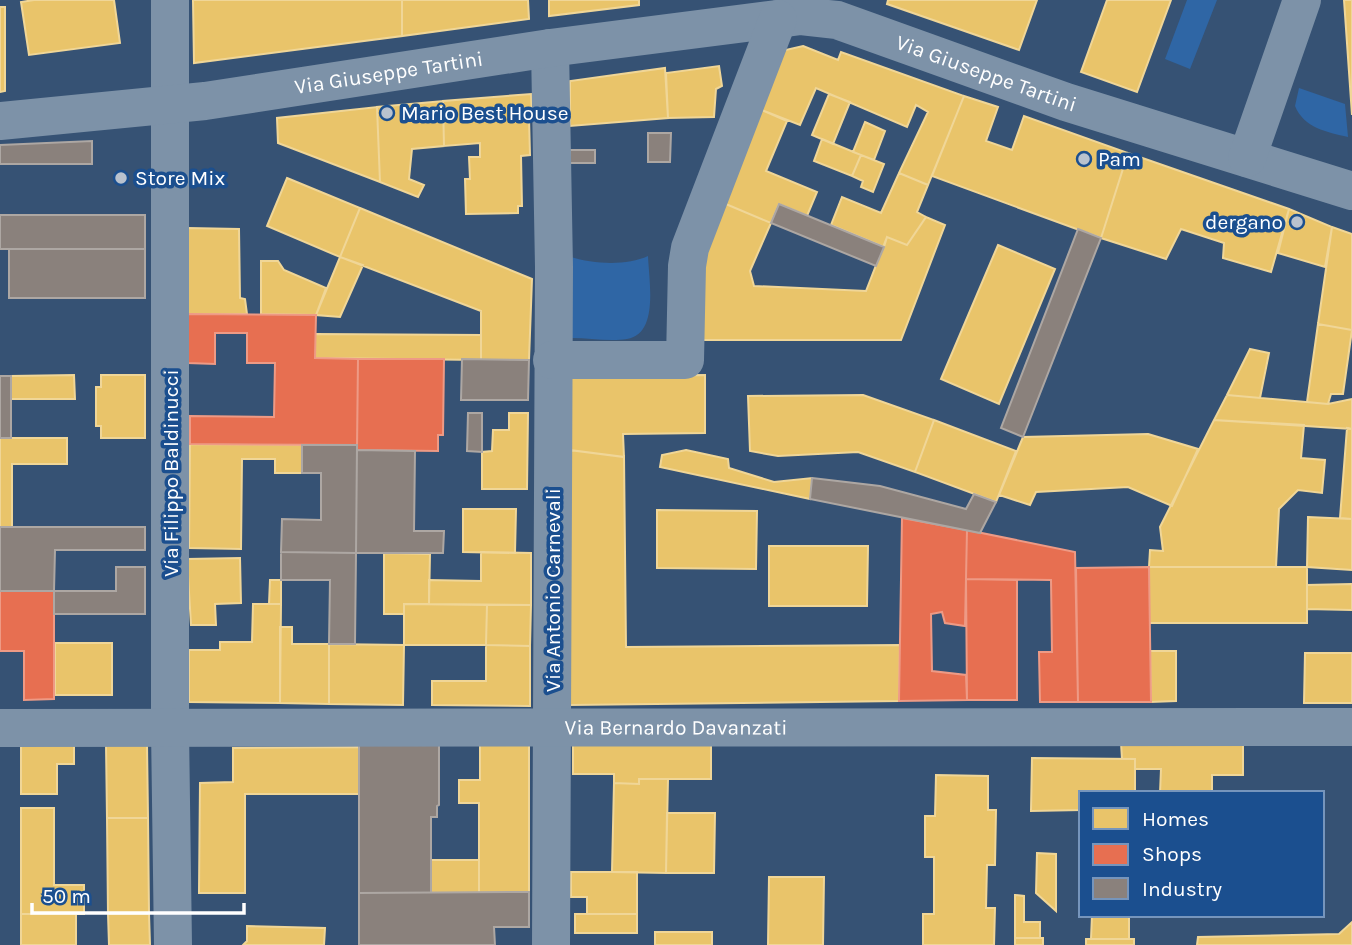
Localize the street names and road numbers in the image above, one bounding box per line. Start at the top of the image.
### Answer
street label: Via Giuseppe Tartini [893,30,1080,117]
street label: Via Giuseppe Tartini [293,46,485,99]
street label: Via Filippo Baldinucci [159,369,183,577]
street label: Via Antonio Carnevali [541,488,565,692]
street label: Via Bernardo Davanzati [565,715,787,740]

